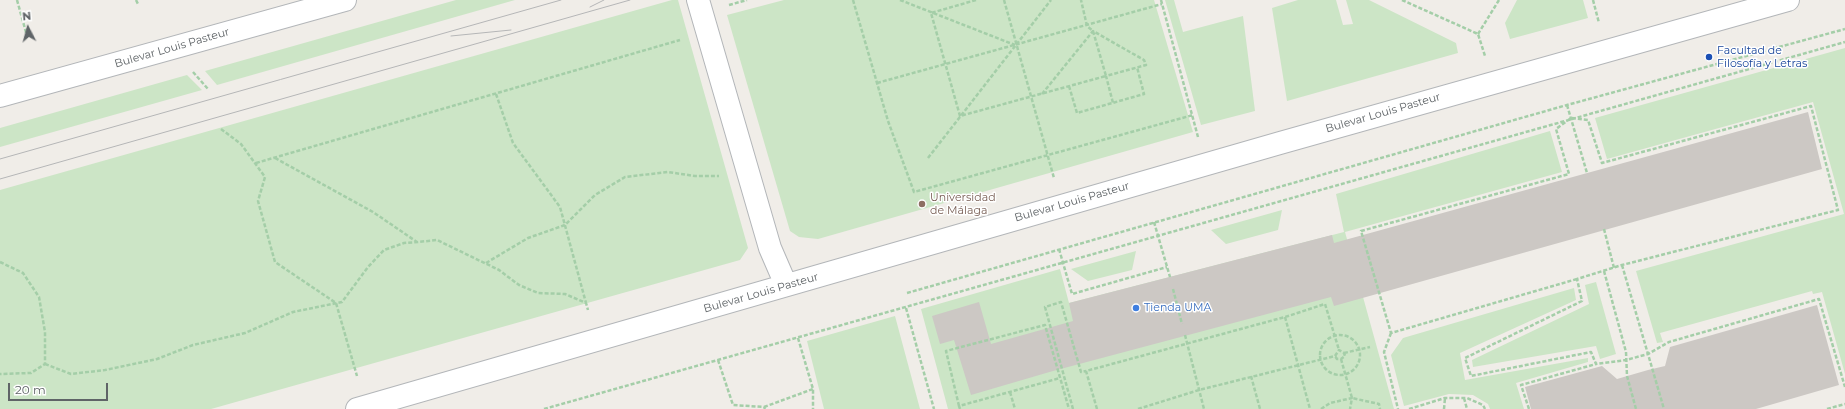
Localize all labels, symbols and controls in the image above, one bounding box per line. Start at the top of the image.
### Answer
north arrow [8,8,48,48]
text: N [22,9,32,23]
street label: Bulevar Louis Pasteur [113,25,231,71]
place label: Facultad de Filosofía y Letras [1717,44,1807,70]
marker: Facultad de Filosofía y Letras [1704,52,1714,62]
street label: Bulevar Louis Pasteur [1324,90,1442,136]
street label: Bulevar Louis Pasteur [1013,179,1131,225]
place label: Universidad de Málaga [930,191,996,217]
marker: Universidad de Málaga [917,199,927,209]
street label: Bulevar Louis Pasteur [702,270,820,316]
place label: Tienda UMA [1144,301,1211,315]
marker: Tienda UMA [1131,303,1141,313]
scale bar [10,375,110,401]
text: 20 m [15,382,46,397]

